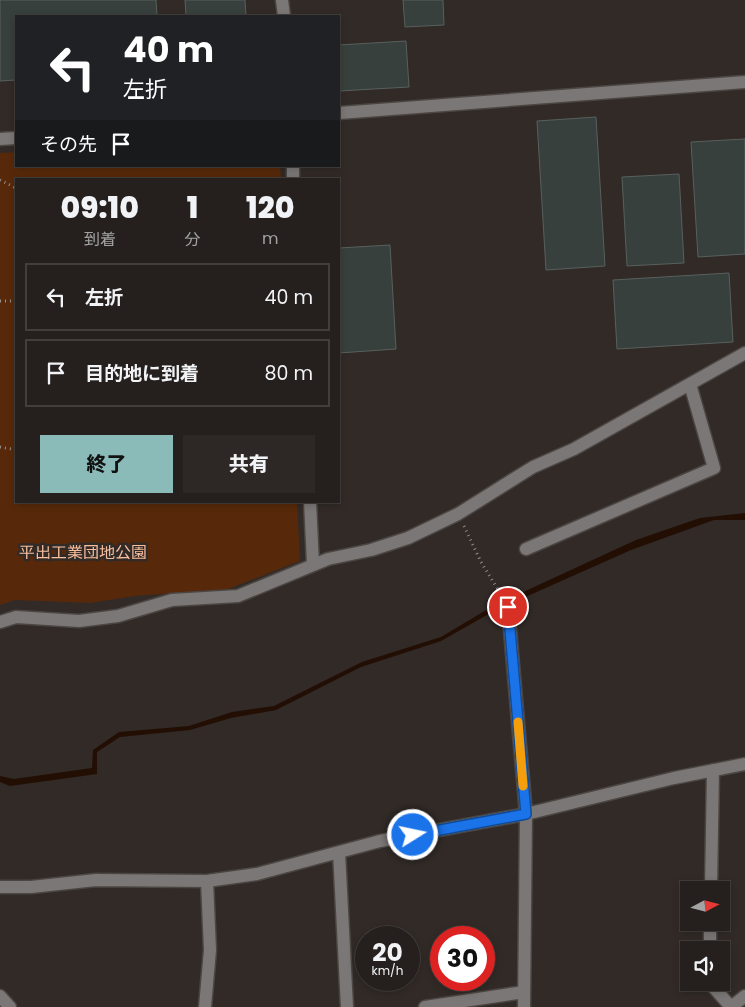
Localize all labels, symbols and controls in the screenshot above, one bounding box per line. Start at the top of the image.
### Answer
text: 40 m [123,25,214,74]
icon: left [40,35,105,100]
text: 左折 [123,74,167,105]
icon: arrive [107,130,135,158]
text: その先 [40,131,97,158]
text: 09:10 [61,186,139,229]
text: 1 [187,186,198,229]
text: 120 [246,186,294,229]
text: m [262,227,278,250]
text: 到着 [84,228,116,251]
text: 分 [184,228,200,251]
icon: left [42,283,70,311]
text: 左折 [85,284,123,311]
text: 40 m [264,284,313,311]
icon: arrive [42,359,70,387]
text: 目的地に到着 [85,360,199,387]
text: 80 m [264,360,313,387]
button: 終了 [40,435,173,493]
button: 共有 [183,435,315,493]
park label: 平出工業団地公園 [19,541,147,564]
pin [487,586,529,628]
icon: arrive [494,593,522,621]
position arrow [386,808,438,860]
north arrow [680,881,730,931]
map controls [680,881,730,991]
speed limit sign: 30 [430,926,495,991]
text: 20 [372,935,403,970]
button: sound [680,941,730,991]
text: km/h [372,962,403,979]

